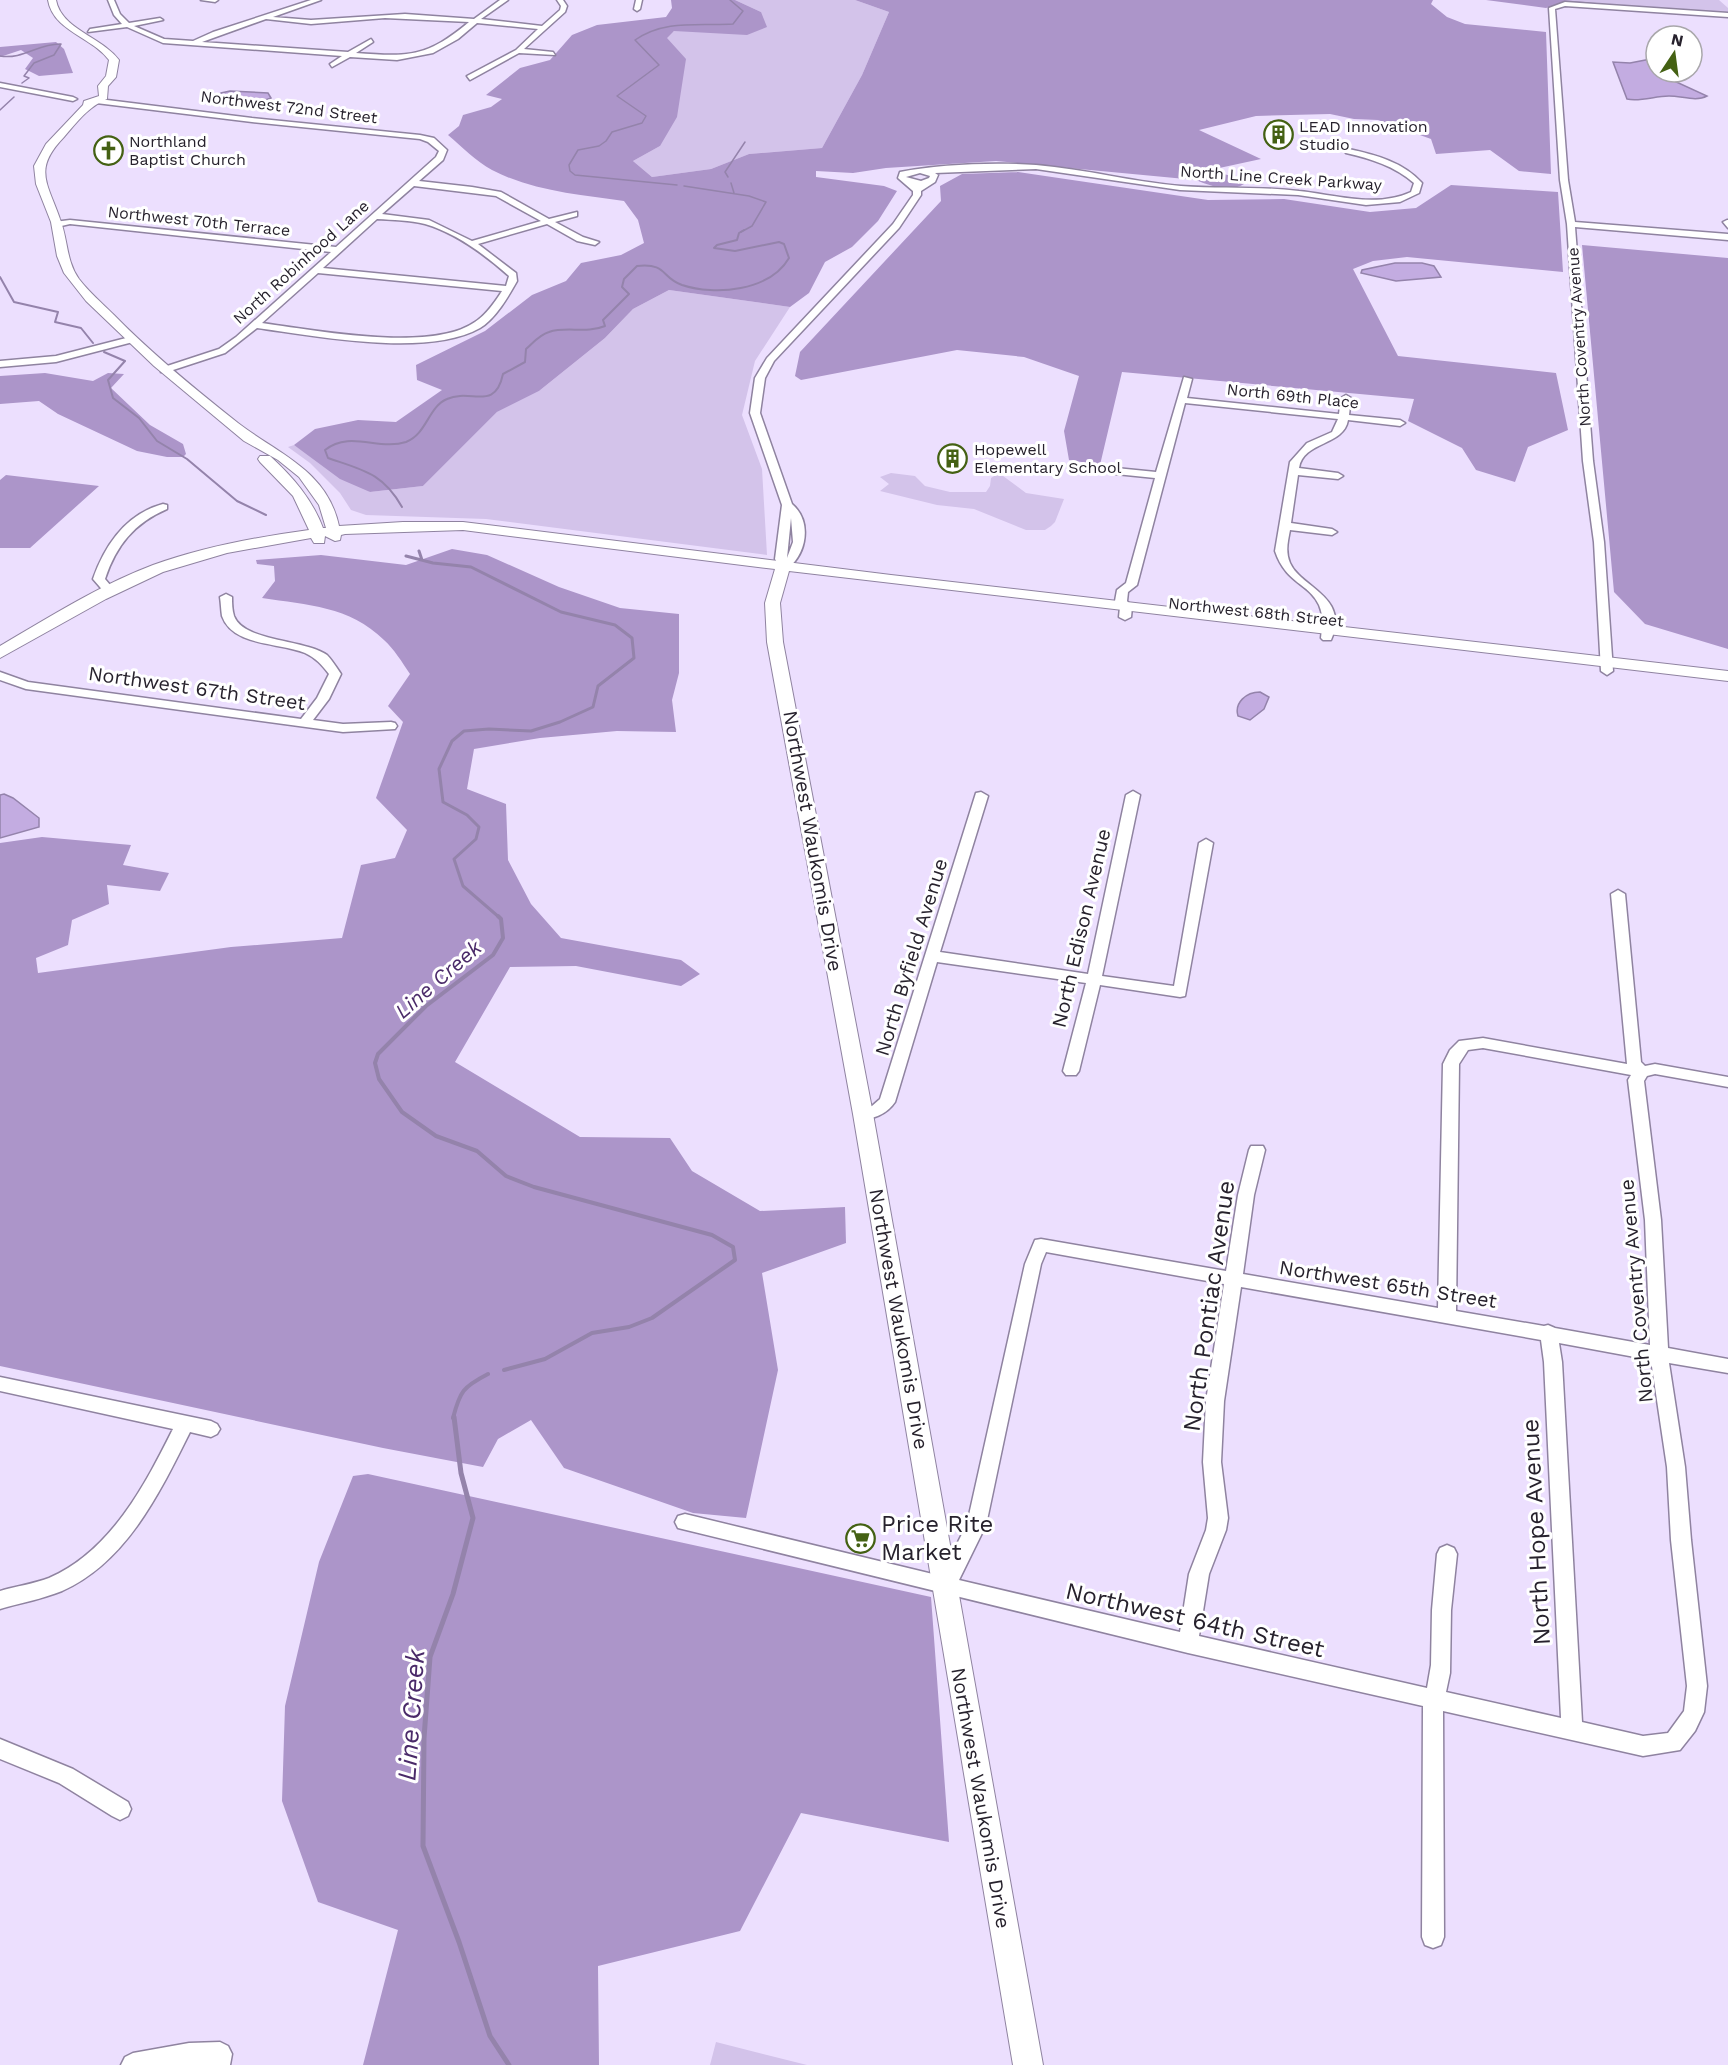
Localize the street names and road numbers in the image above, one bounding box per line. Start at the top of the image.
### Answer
street label: Northwest 72nd Street [200,87,379,127]
street label: North Line Creek Parkway [1180,161,1383,195]
street label: North Robinhood Lane [229,196,373,328]
street label: Northwest 70th Terrace [107,202,291,240]
street label: North Coventry Avenue [1563,247,1595,427]
street label: North 69th Place [1226,380,1360,412]
street label: Northwest 68th Street [1167,593,1345,631]
street label: Northwest 67th Street [87,661,308,715]
street label: Northwest Waukomis Drive [778,709,848,973]
street label: North Edison Avenue [1046,826,1116,1030]
street label: North Byfield Avenue [870,855,952,1059]
street label: North Coventry Avenue [1614,1178,1658,1404]
street label: North Pontiac Avenue [1178,1179,1240,1433]
street label: Northwest Waukomis Drive [864,1187,934,1451]
street label: Northwest 65th Street [1278,1255,1499,1313]
street label: North Hope Avenue [1516,1418,1556,1646]
street label: Northwest 64th Street [1063,1577,1327,1663]
street label: Northwest Waukomis Drive [946,1666,1016,1930]

